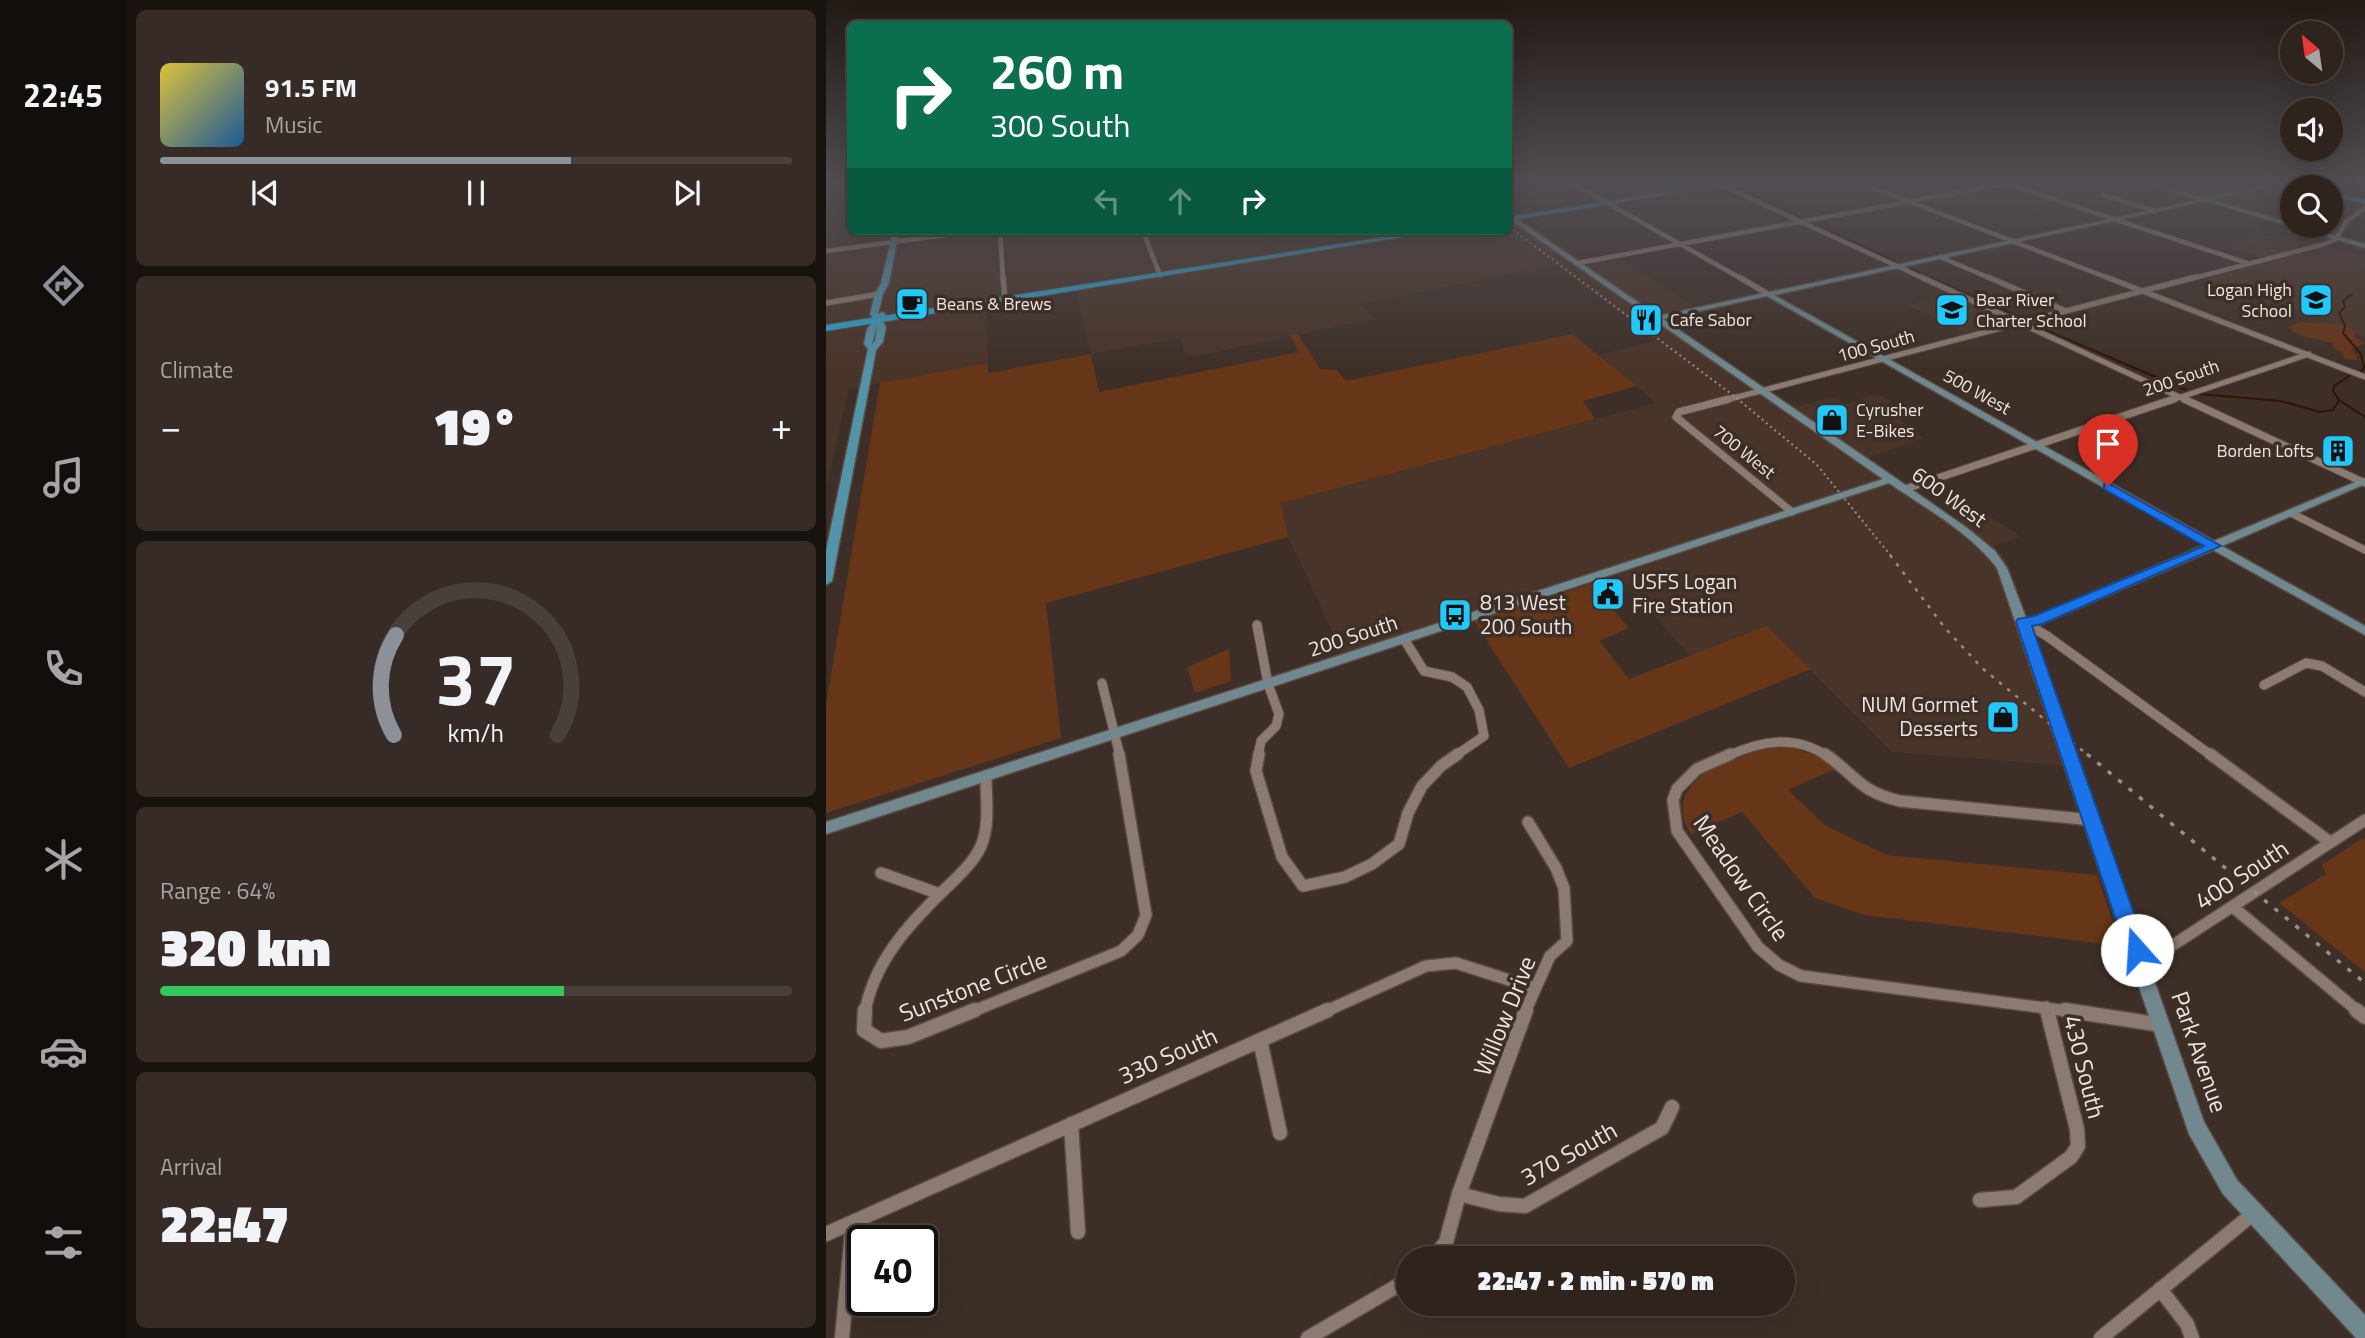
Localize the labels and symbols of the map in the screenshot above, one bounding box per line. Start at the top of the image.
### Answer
north arrow [2280,21,2343,84]
place label: Logan High School [2207,276,2292,324]
school or university icon: Logan High School [2297,281,2335,319]
cafe icon: Beans & Brews [893,285,931,323]
place label: Bear River Charter School [1976,286,2087,334]
place label: Beans & Brews [936,290,1052,317]
school or university icon: Bear River Charter School [1933,291,1971,329]
restaurant icon: Cafe Sabor [1627,301,1665,339]
place label: Cafe Sabor [1670,306,1752,333]
street label: 100 South [1834,322,1918,369]
street label: 200 South [2139,352,2223,403]
street label: 500 West [1939,362,2017,422]
place label: Cyrusher E-Bikes [1856,396,1923,444]
shop icon: Cyrusher E-Bikes [1813,401,1851,439]
pin [2078,414,2138,486]
street label: 700 West [1707,418,1782,486]
building icon: Borden Lofts [2319,432,2357,470]
place label: Borden Lofts [2216,437,2314,464]
street label: 600 West [1905,458,1994,535]
place label: USFS Logan Fire Station [1632,565,1737,621]
public building icon: USFS Logan Fire Station [1589,575,1627,613]
place label: 813 West 200 South [1480,586,1572,642]
bus stop icon: 813 West 200 South [1436,596,1474,634]
street label: 200 South [1304,606,1401,665]
place label: NUM Gormet Desserts [1861,688,1979,744]
shop icon: NUM Gormet Desserts [1984,698,2022,736]
street label: Meadow Circle [1685,807,1799,948]
street label: 400 South [2187,830,2295,918]
position arrow [2100,913,2174,987]
street label: Sunstone Circle [894,941,1052,1031]
street label: Willow Drive [1464,950,1544,1081]
street label: Park Avenue [2162,986,2238,1117]
street label: 430 South [2055,1011,2115,1122]
street label: 330 South [1112,1017,1223,1093]
street label: 370 South [1514,1112,1623,1194]
speed limit sign: 40 [847,1225,938,1316]

